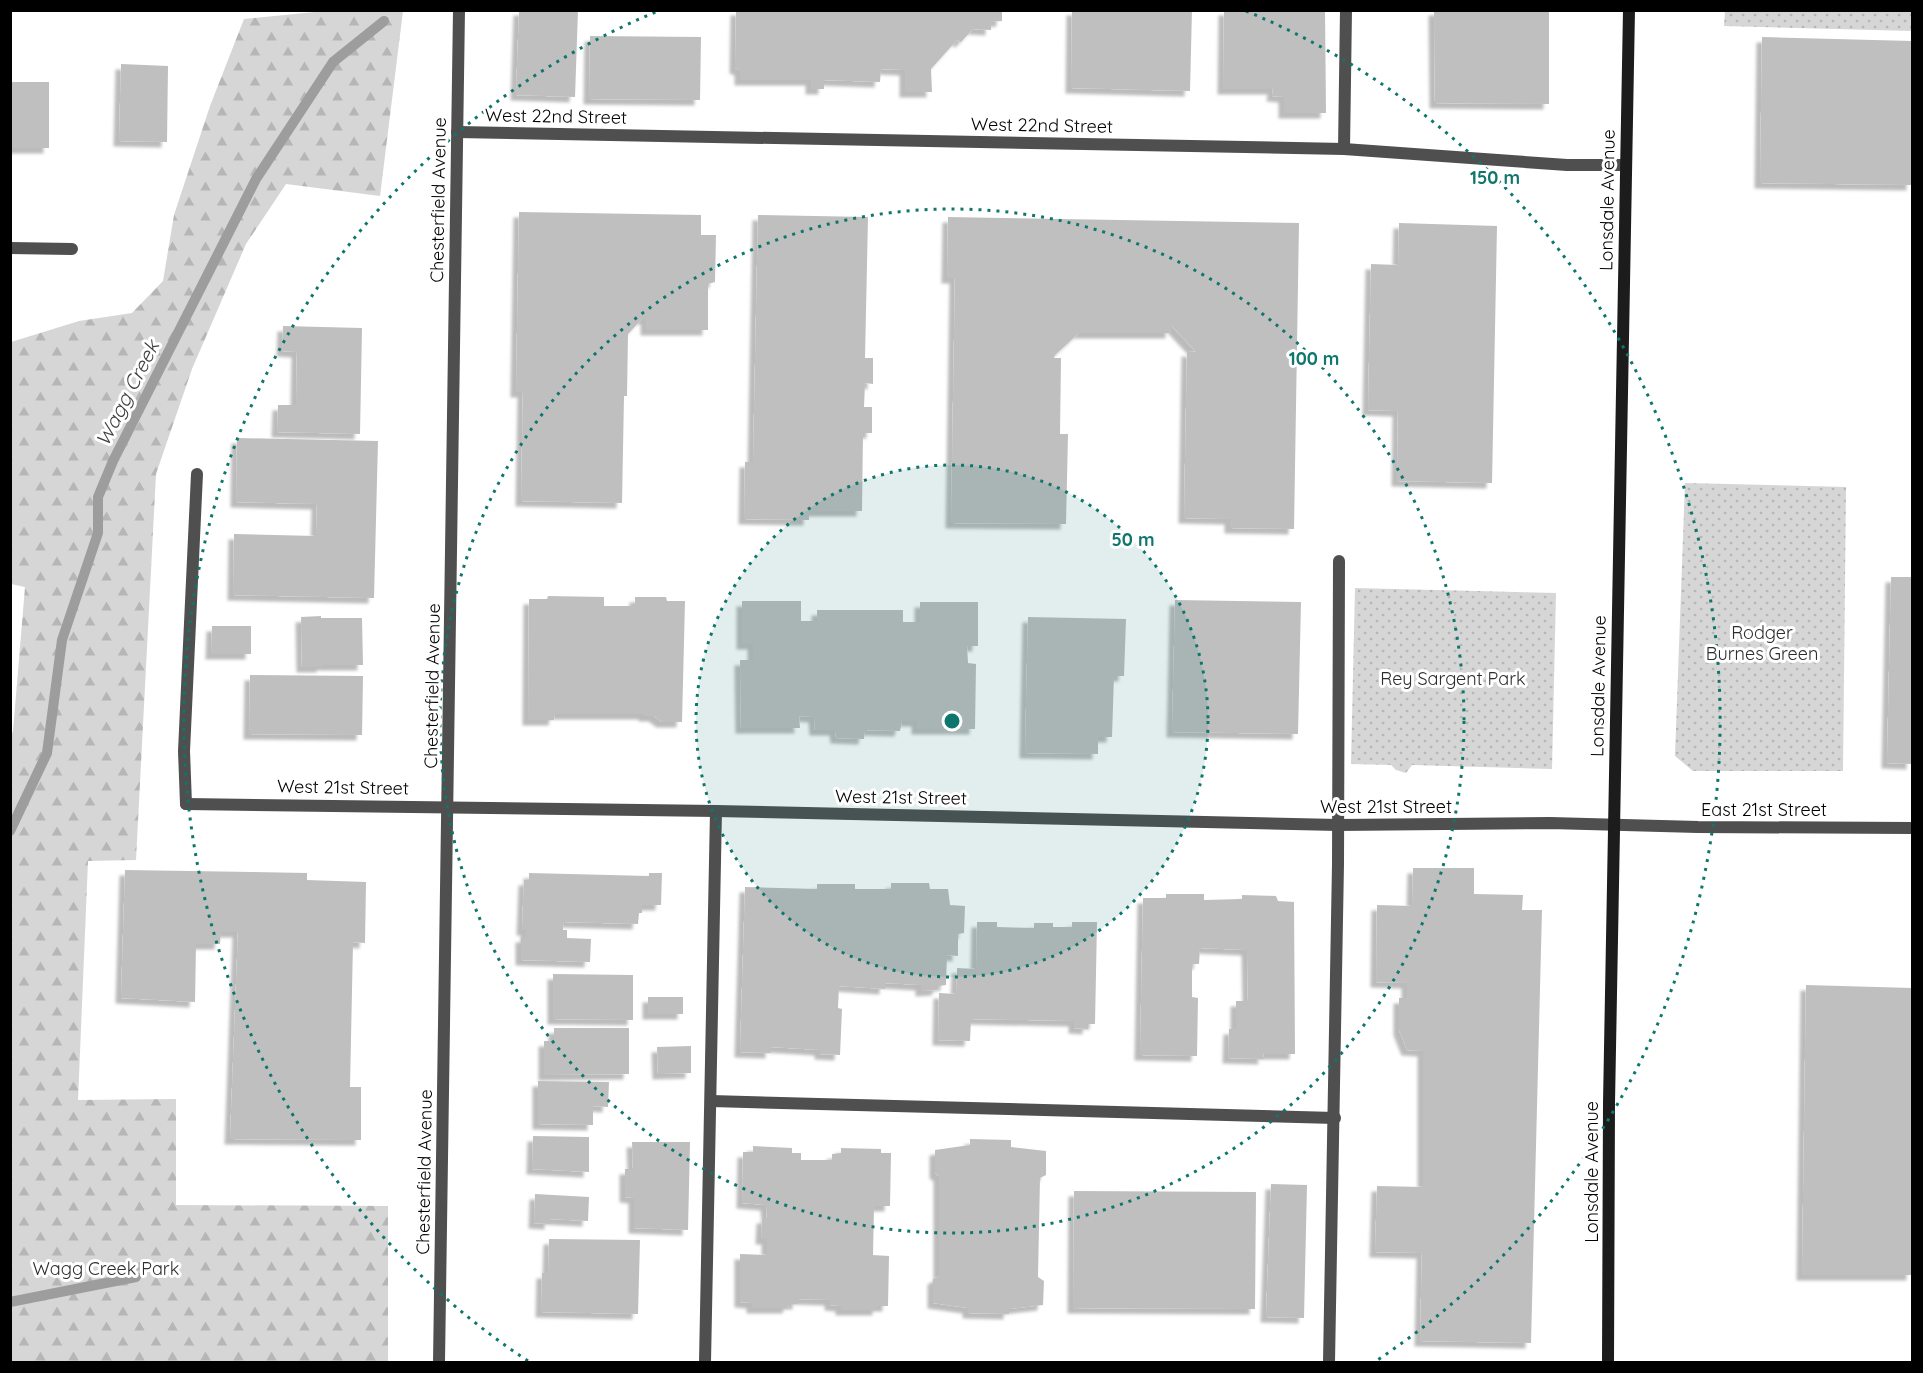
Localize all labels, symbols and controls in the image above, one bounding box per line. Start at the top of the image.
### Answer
street label: West 22nd Street [485,103,627,129]
street label: West 22nd Street [971,112,1113,138]
street label: Chesterfield Avenue [425,117,451,283]
street label: Lonsdale Avenue [1594,129,1620,271]
text: 150 m [1470,166,1520,189]
water label: Wagg Creek [90,334,165,450]
text: 100 m [1289,347,1339,370]
text: 50 m [1111,528,1155,551]
street label: Chesterfield Avenue [419,603,445,769]
street label: Lonsdale Avenue [1585,615,1611,757]
park label: Rodger Burnes Green [1706,621,1818,665]
park label: Rey Sargent Park [1380,667,1526,690]
centre of rings [942,711,962,731]
street label: West 21st Street [277,774,409,800]
street label: West 21st Street [835,784,967,810]
street label: West 21st Street [1320,795,1452,818]
street label: East 21st Street [1701,798,1827,821]
street label: Chesterfield Avenue [411,1089,437,1255]
street label: Lonsdale Avenue [1580,1101,1603,1243]
park label: Wagg Creek Park [33,1257,179,1280]

